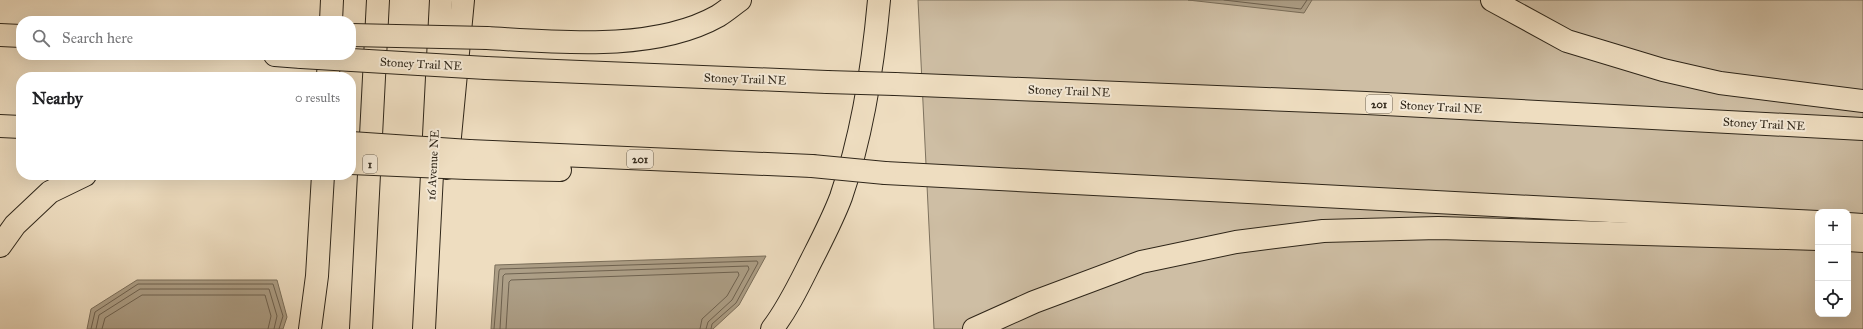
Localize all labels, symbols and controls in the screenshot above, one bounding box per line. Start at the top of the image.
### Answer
search box [16,16,356,60]
icon: search [30,27,52,49]
text: Search here [62,29,133,47]
street label: Stoney Trail NE [380,55,463,73]
street label: Stoney Trail NE [704,71,787,87]
street label: Stoney Trail NE [1028,83,1111,99]
text: Nearby [32,88,83,109]
text: 0 results [295,90,340,106]
road number: 201 [1366,95,1392,113]
street label: Stoney Trail NE [1400,98,1483,116]
street label: Stoney Trail NE [1723,115,1806,133]
street label: 16 Avenue NE [424,129,442,201]
road number: 201 [627,150,653,168]
road number: 1 [363,155,377,173]
map controls [1815,209,1851,317]
button: + [1815,209,1851,245]
button: − [1815,245,1851,281]
button: locate [1815,281,1851,317]

